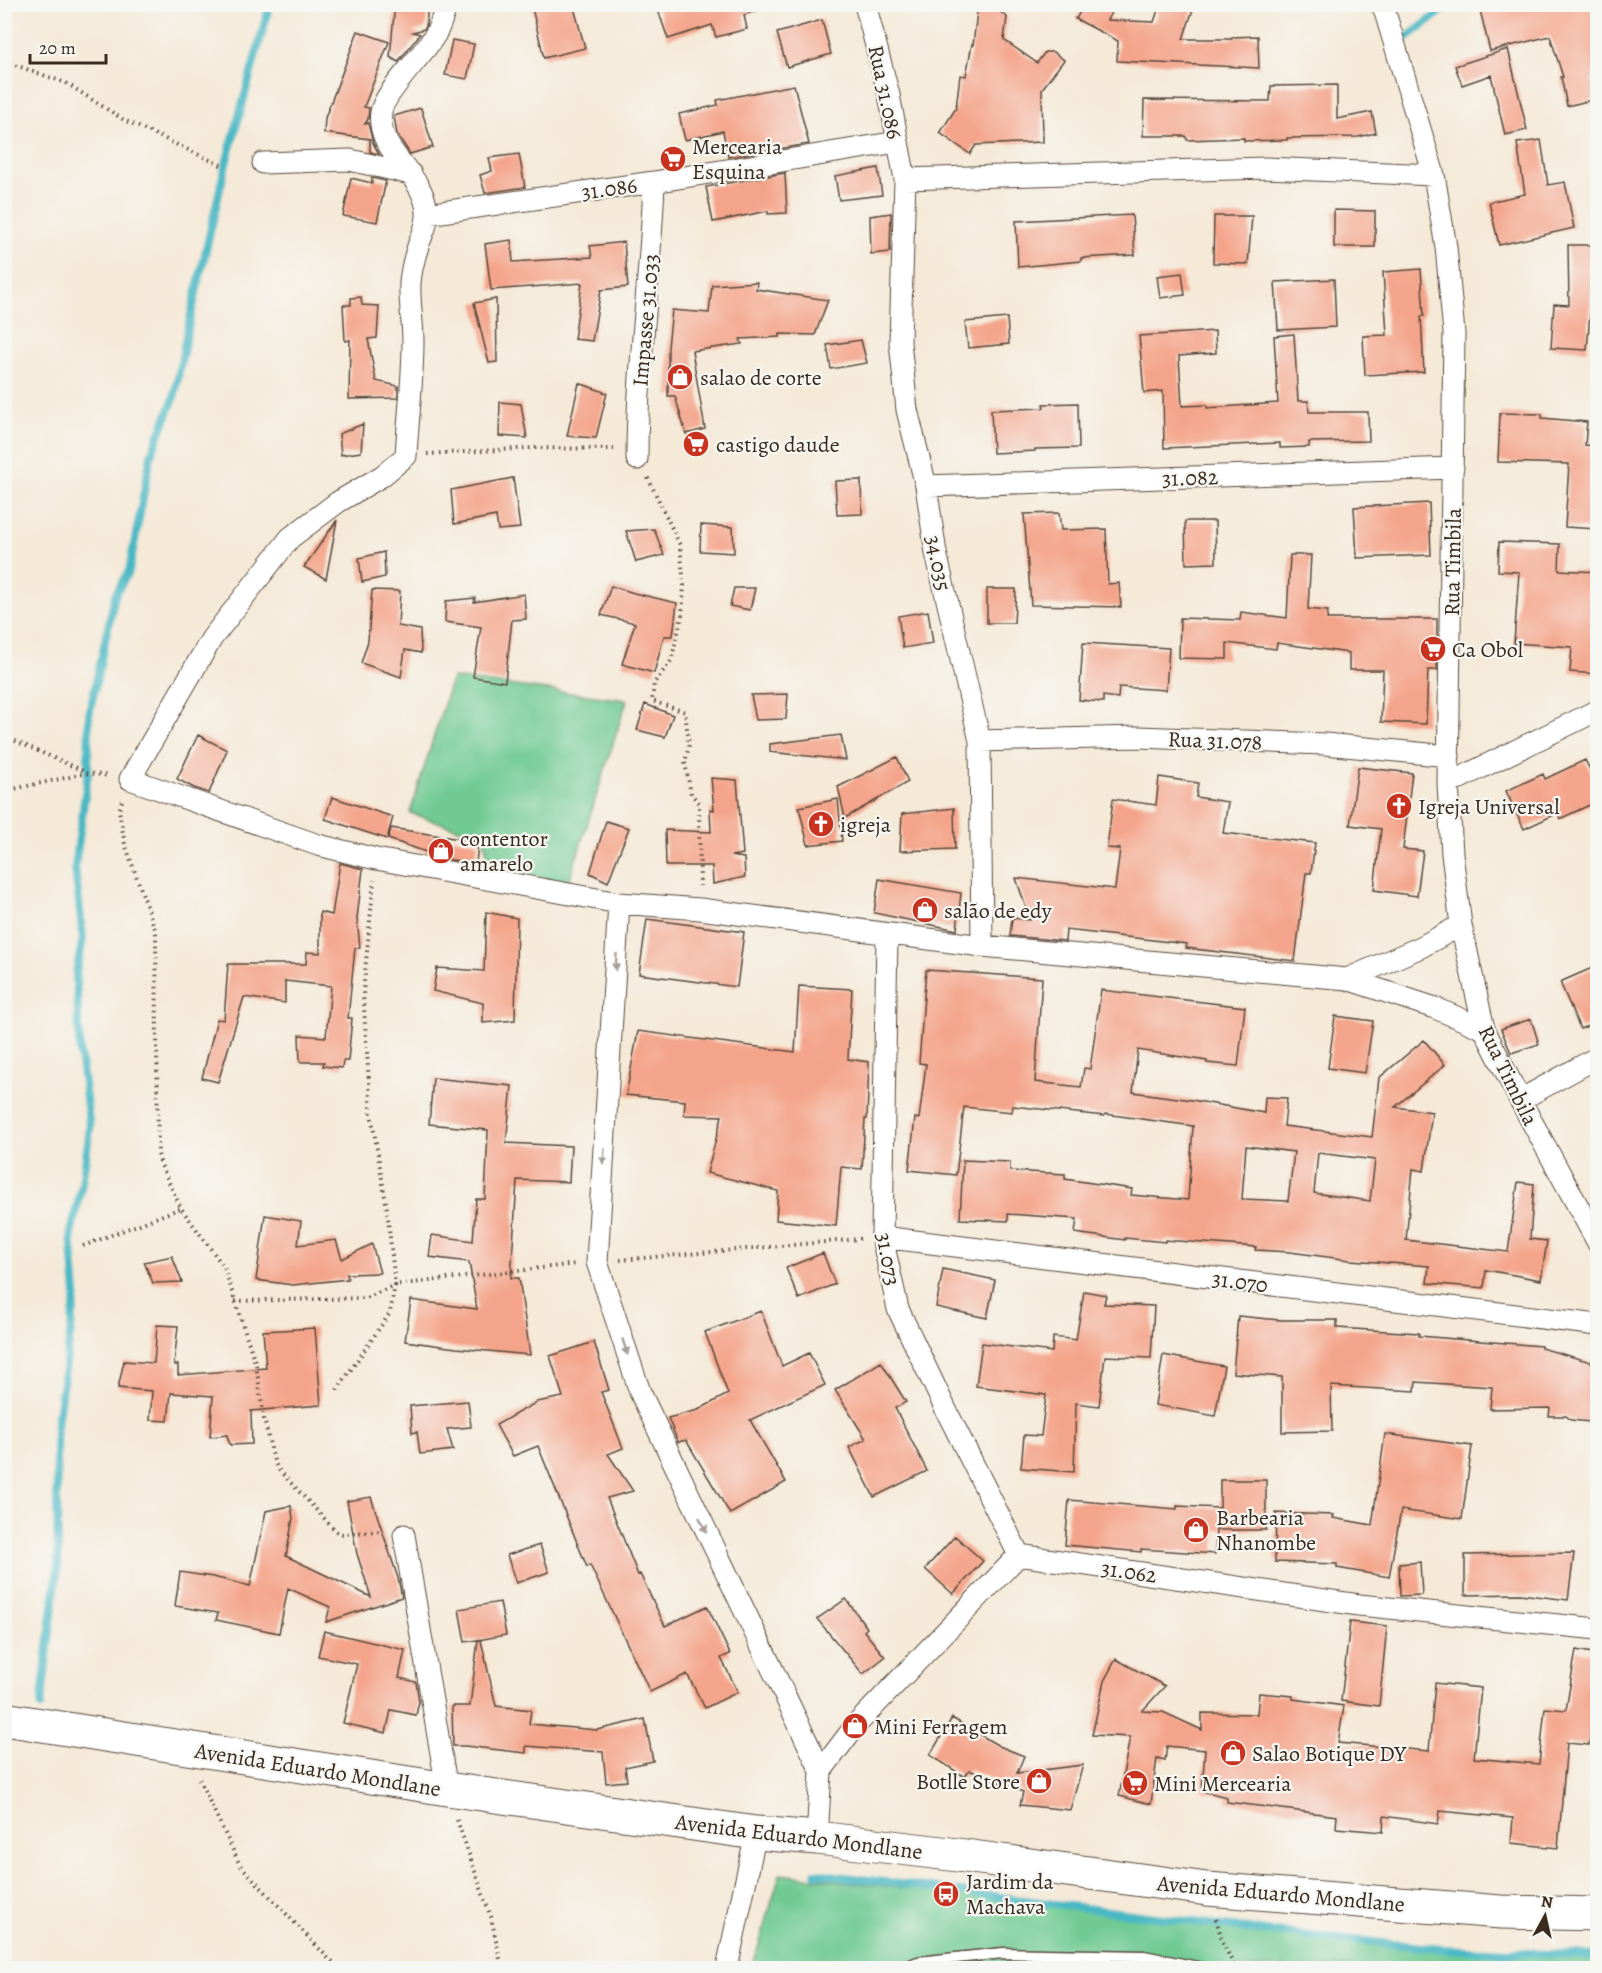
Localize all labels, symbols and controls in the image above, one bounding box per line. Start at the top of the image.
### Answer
scale bar [30,27,106,65]
text: 20 m [39,36,76,60]
street label: Rua 31.086 [860,43,910,142]
place label: Mercearia Esquina [692,132,783,187]
supermarket icon: Mercearia Esquina [658,144,688,174]
street label: 31.086 [579,170,639,208]
street label: Impasse 31.033 [625,252,667,388]
shop icon: salao de corte [665,362,695,392]
place label: salao de corte [700,363,822,393]
supermarket icon: castigo daude [681,429,711,459]
place label: castigo daude [716,430,840,460]
street label: 31.082 [1161,462,1219,494]
street label: Rua Timbila [1437,507,1469,616]
street label: 34.035 [918,533,958,594]
supermarket icon: Ca Obol [1418,634,1448,664]
place label: Ca Obol [1452,635,1523,665]
street label: Rua 31.078 [1167,724,1263,758]
church icon: Igreja Universal [1384,791,1414,821]
place label: Igreja Universal [1418,792,1560,822]
church icon: igreja [806,809,836,839]
place label: igreja [840,810,892,840]
place label: contentor amarelo [460,824,548,879]
shop icon: contentor amarelo [426,836,456,866]
shop icon: salão de edy [910,895,940,925]
place label: salão de edy [944,896,1052,926]
one-way arrow [611,952,620,971]
street label: Rua Timbila [1471,1020,1546,1131]
one-way arrow [599,1147,609,1166]
street label: 31.073 [869,1230,907,1288]
street label: 31.070 [1210,1264,1270,1300]
one-way arrow [621,1338,630,1356]
place label: Barbearia Nhanombe [1216,1503,1316,1558]
shop icon: Barbearia Nhanombe [1181,1515,1211,1545]
one-way arrow [699,1516,708,1533]
street label: 31.062 [1099,1553,1159,1591]
shop icon: Mini Ferragem [840,1711,870,1741]
place label: Mini Ferragem [874,1712,1007,1742]
street label: Avenida Eduardo Mondlane [192,1736,443,1804]
shop icon: Salao Botique DY [1218,1738,1248,1768]
place label: Salao Botique DY [1252,1739,1407,1769]
shop icon: Botlle Store [1024,1766,1054,1796]
place label: Botlle Store [916,1767,1020,1797]
supermarket icon: Mini Mercearia [1120,1768,1150,1798]
place label: Mini Mercearia [1154,1769,1292,1799]
street label: Avenida Eduardo Mondlane [673,1807,924,1867]
place label: Jardim da Machava [966,1867,1054,1922]
street label: Avenida Eduardo Mondlane [1155,1868,1406,1920]
bus stop icon: Jardim da Machava [931,1879,961,1909]
north arrow [1515,1886,1575,1946]
text: N [1540,1890,1555,1914]

